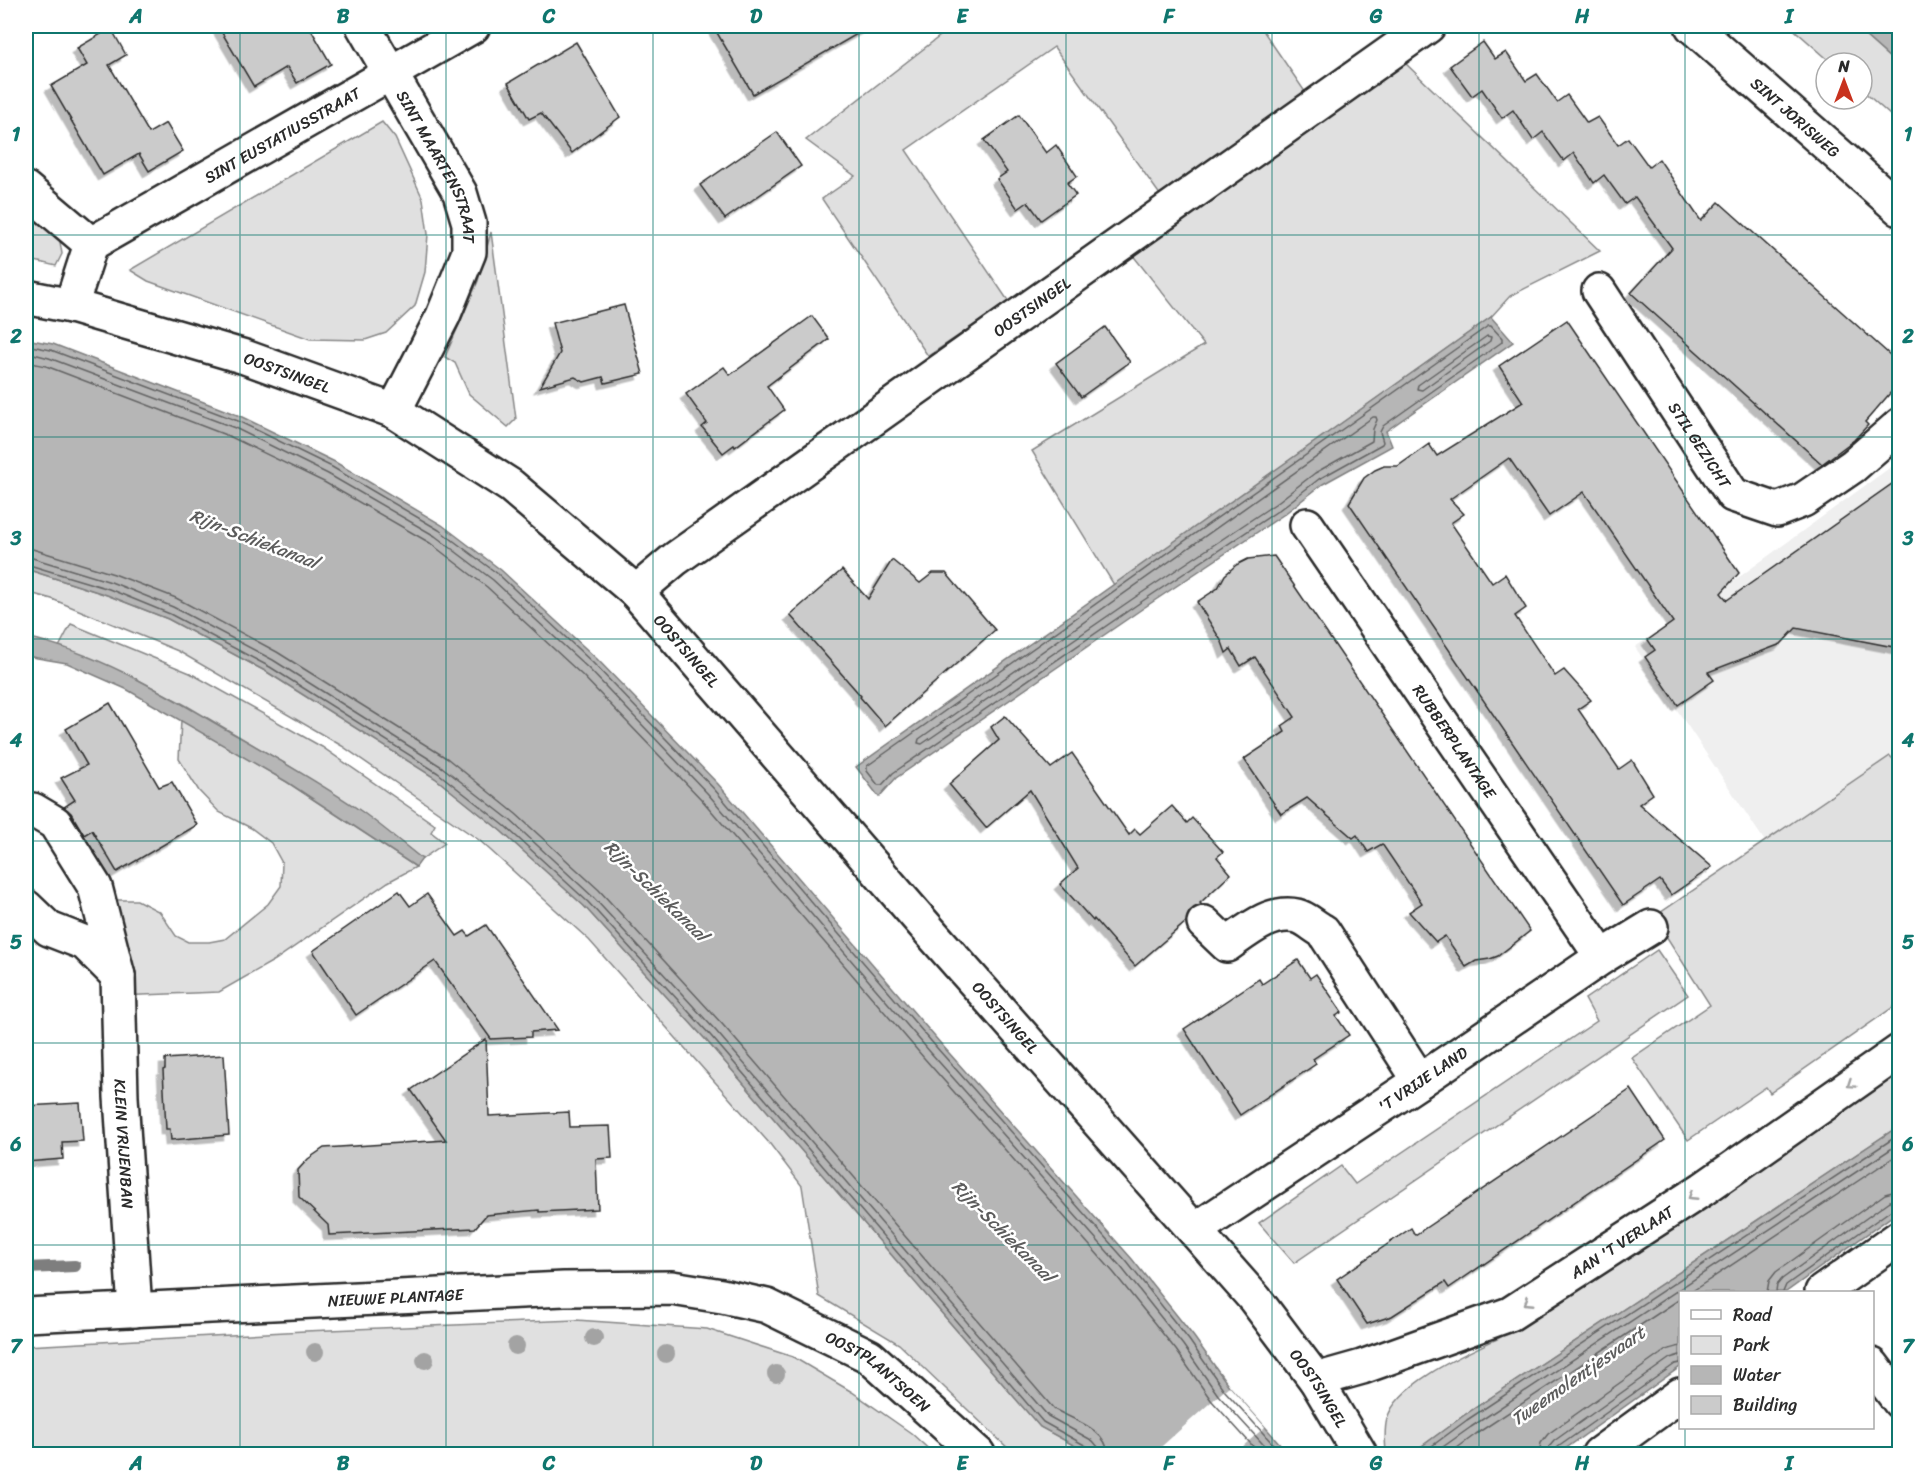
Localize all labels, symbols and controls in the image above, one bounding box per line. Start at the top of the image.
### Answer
text: A [128,0,143,34]
text: B [337,0,350,34]
text: C [542,0,556,34]
text: D [750,0,763,34]
text: E [956,0,969,34]
text: F [1163,0,1176,34]
text: G [1369,0,1383,34]
text: H [1574,0,1590,34]
text: I [1784,0,1795,34]
north arrow [1814,51,1874,111]
text: N [1837,52,1850,81]
street label: SINT JORISWEG [1744,70,1847,165]
street label: SINT EUSTATIUSSTRAAT [199,78,367,192]
street label: SINT MAARTENSTRAAT [388,85,483,244]
text: 1 [12,117,21,152]
text: 1 [1904,117,1913,152]
street label: OOSTSINGEL [987,269,1078,345]
text: 2 [9,319,22,354]
text: 2 [1901,319,1914,354]
street label: OOSTSINGEL [240,344,335,402]
street label: STIL GEZICHT [1660,396,1740,496]
water label: Rijn-Schiekanaal [185,500,327,580]
text: 3 [10,521,22,556]
text: 3 [1902,521,1914,556]
street label: OOSTSINGEL [646,607,727,695]
street label: RUBBERPLANTAGE [1405,678,1505,806]
text: 4 [9,723,23,758]
text: 4 [1901,723,1915,758]
water label: Rijn-Schiekanaal [596,832,719,952]
text: 5 [10,925,22,960]
text: 5 [1902,925,1914,960]
street label: OOSTSINGEL [965,974,1046,1061]
street label: 'T VRIJE LAND [1372,1038,1474,1120]
one-way arrow [1847,1077,1858,1088]
street label: KLEIN VRIJENBAN [106,1079,142,1210]
text: 6 [9,1127,22,1162]
text: 6 [1901,1127,1914,1162]
water label: Rijn-Schiekanaal [944,1172,1065,1293]
one-way arrow [1688,1189,1698,1201]
street label: AAN 'T VERLAAT [1563,1197,1681,1287]
street label: NIEUWE PLANTAGE [327,1280,465,1315]
legend [1679,1291,1874,1429]
one-way arrow [1524,1295,1535,1306]
text: Road [1733,1299,1773,1331]
water label: Tweemolentjesvaart [1504,1316,1654,1435]
street label: OOSTPLANTSOEN [820,1323,938,1421]
text: 7 [10,1329,23,1364]
text: Park [1733,1329,1770,1361]
text: 7 [1902,1329,1915,1364]
street label: OOSTSINGEL [1282,1342,1356,1434]
text: Water [1733,1359,1782,1391]
text: Building [1733,1389,1797,1421]
text: A [128,1446,143,1480]
text: B [337,1446,350,1480]
text: C [542,1446,556,1480]
text: D [750,1446,763,1480]
text: E [956,1446,969,1480]
text: F [1163,1446,1176,1480]
text: G [1369,1446,1383,1480]
text: H [1574,1446,1590,1480]
text: I [1784,1446,1795,1480]

